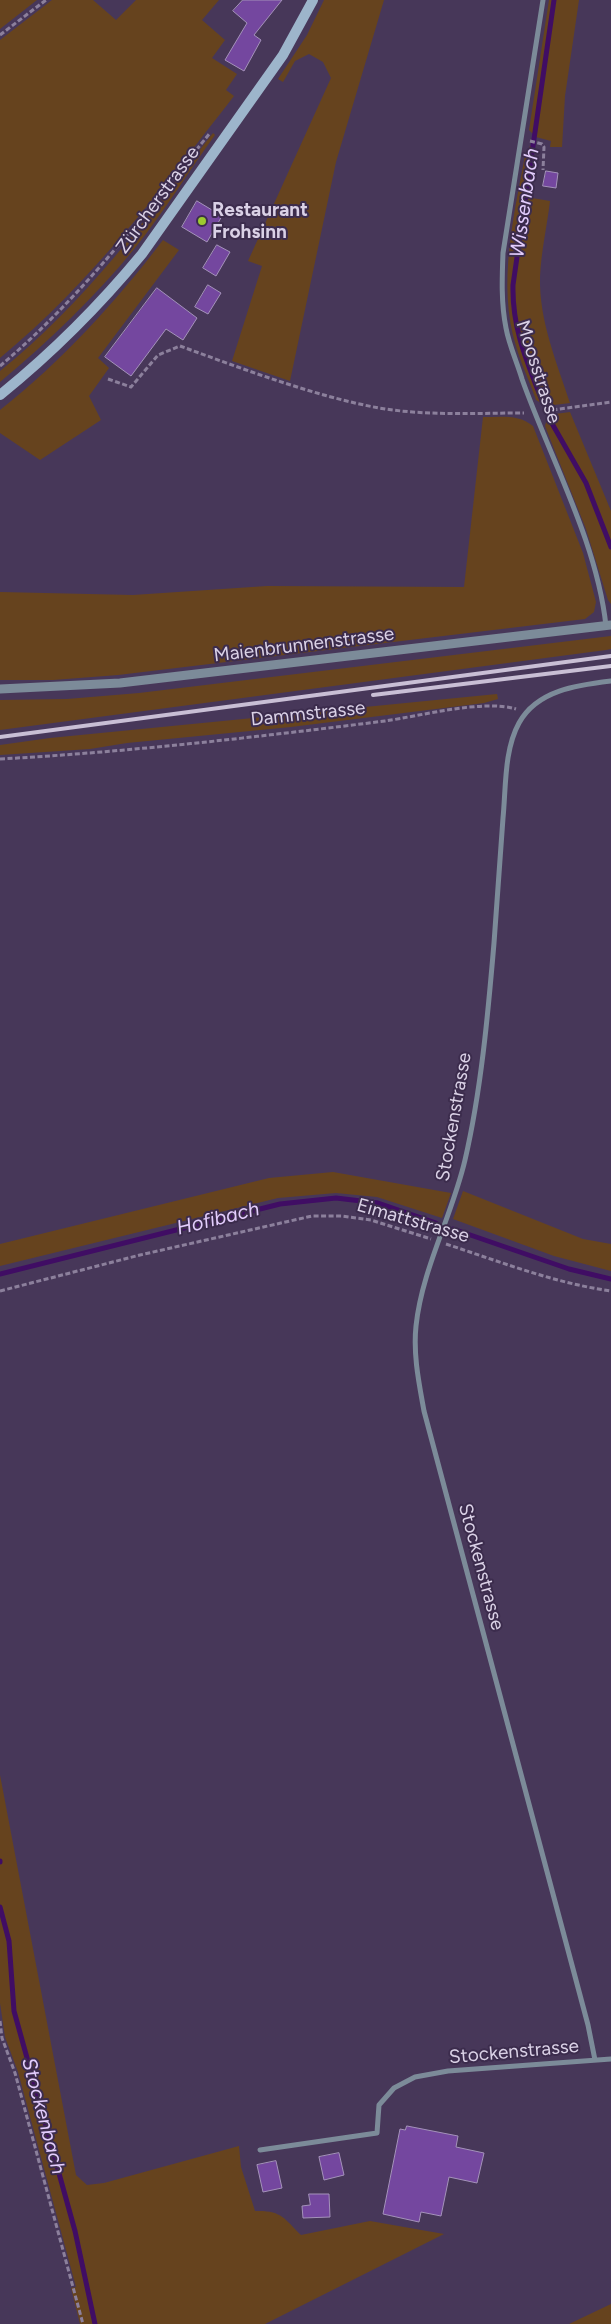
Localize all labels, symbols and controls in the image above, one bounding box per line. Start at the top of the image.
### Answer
street label: Zürcherstrasse [111,142,205,258]
water label: Wissenbach [505,147,545,259]
place label: Restaurant Frohsinn [212,199,308,243]
marker: Restaurant Frohsinn [196,215,208,227]
street label: Moosstrasse [511,318,565,426]
street label: Maienbrunnenstrasse [212,623,396,667]
street label: Dammstrasse [249,697,367,731]
street label: Stockenstrasse [431,1051,477,1183]
street label: Eimattstrasse [354,1194,472,1248]
water label: Hofibach [174,1197,262,1241]
street label: Stockenstrasse [453,1501,509,1633]
street label: Stockenstrasse [448,2035,580,2069]
water label: Stockenbach [16,2055,70,2177]

